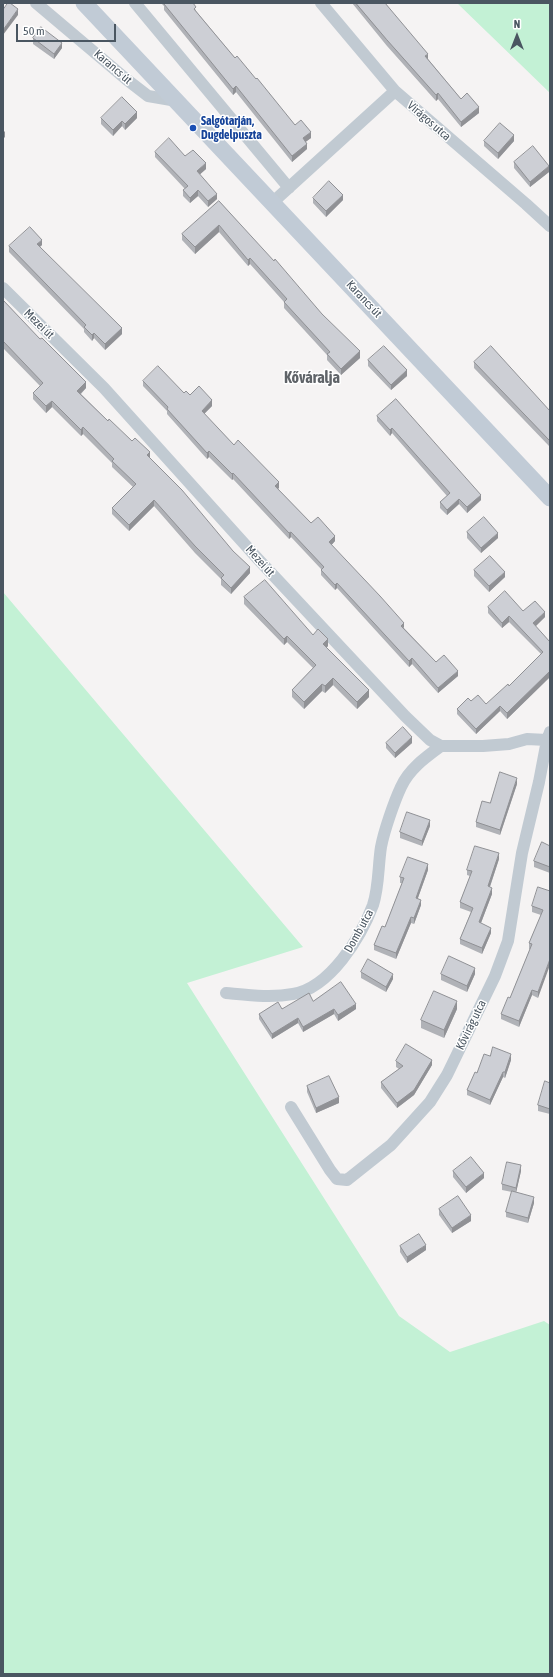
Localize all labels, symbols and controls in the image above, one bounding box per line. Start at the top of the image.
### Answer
scale bar [18,16,118,42]
north arrow [497,16,537,56]
text: N [514,18,520,30]
text: 50 m [23,24,45,38]
street label: Karancs út [91,47,135,87]
street label: Virágos utca [404,98,454,144]
place label: Salgótarján, Dugdelpuszta [201,114,262,142]
marker: Salgótarján, Dugdelpuszta [188,123,198,133]
street label: Karancs út [343,277,385,321]
street label: Mezei út [21,306,57,342]
district label: Kőváralja [284,368,340,388]
street label: Mezei út [242,543,278,579]
street label: Domb utca [341,907,377,955]
street label: Kővirág utca [453,998,489,1052]

